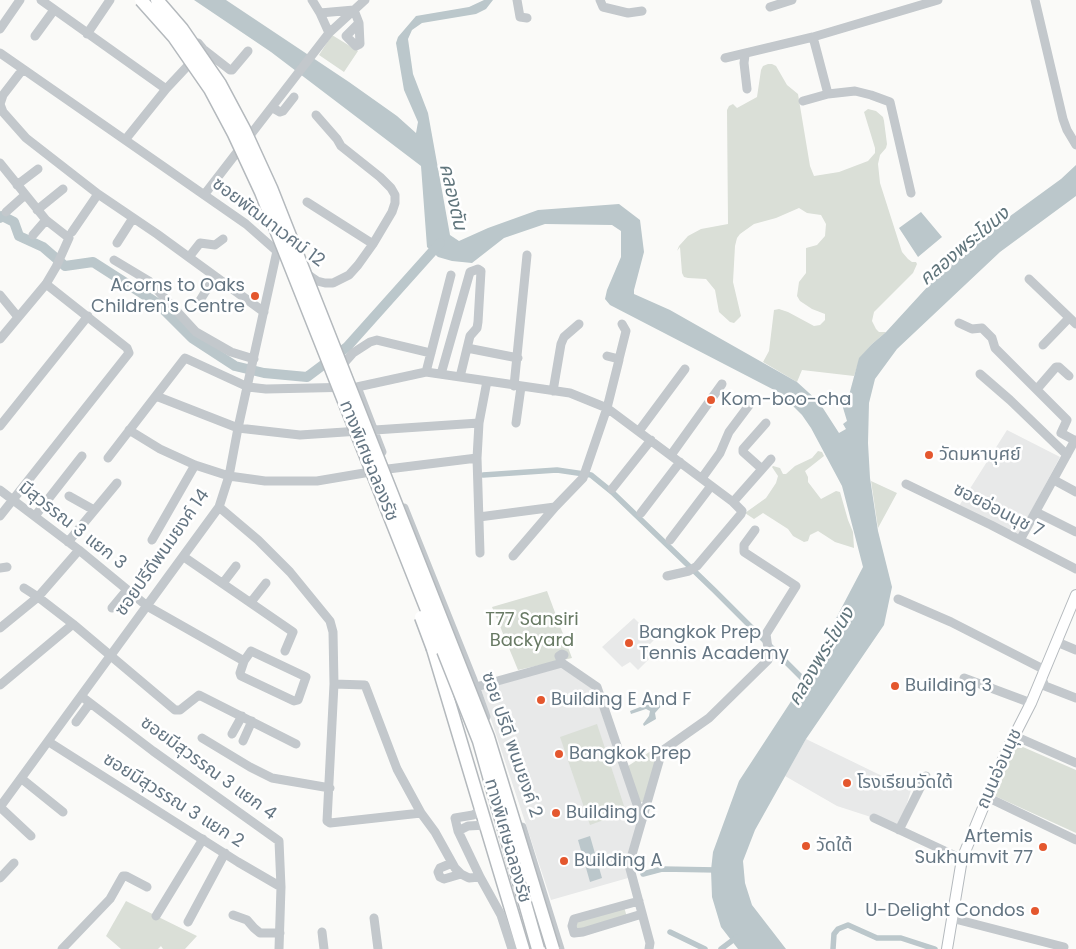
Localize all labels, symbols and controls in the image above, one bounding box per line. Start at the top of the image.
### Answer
water label: คลองตัน [433,162,471,232]
street label: ซอยพัฒนาเวศม์ 12 [207,174,329,272]
water label: คลองพระโขนง [915,203,1015,291]
place label: Acorns to Oaks Children's Centre [91,275,245,318]
marker: Acorns to Oaks Children's Centre [249,290,261,302]
place label: Kom-boo-cha [721,389,851,411]
marker: Kom-boo-cha [705,394,717,406]
street label: ทางพิเศษฉลองรัช [334,398,402,524]
place label: วัดมหาบุศย์ [939,444,1021,466]
marker: วัดมหาบุศย์ [923,449,935,461]
street label: มีสุวรรณ 3 แยก 3 [14,477,130,575]
street label: ซอยอ่อนนุช 7 [949,479,1047,543]
street label: ซอยปรีดีพนมยงค์ 14 [111,485,215,621]
water label: คลองพระโขนง [784,604,860,710]
park label: T77 Sansiri Backyard [485,609,579,652]
place label: Bangkok Prep Tennis Academy [639,622,789,664]
marker: Bangkok Prep Tennis Academy [623,637,635,649]
street label: ซอย ปรีดี พนมยงค์ 2 [476,669,546,821]
place label: Building 3 [905,675,992,697]
marker: Building 3 [889,680,901,692]
place label: Building E And F [551,689,691,711]
marker: Building E And F [535,694,547,706]
street label: ซอยมีสุวรรณ 3 แยก 4 [136,712,280,826]
street label: ถนนอ่อนนุช [973,726,1027,812]
place label: Bangkok Prep [569,743,691,765]
marker: Bangkok Prep [553,748,565,760]
street label: ซอยมีสุวรรณ 3 แยก 2 [99,749,247,853]
place label: โรงเรียนวัดใต้ [857,772,953,794]
street label: ทางพิเศษฉลองรัช [479,776,535,906]
marker: โรงเรียนวัดใต้ [841,777,853,789]
place label: Building C [566,802,656,824]
marker: Building C [550,807,562,819]
place label: Artemis Sukhumvit 77 [915,826,1033,869]
place label: วัดใต้ [816,835,852,857]
marker: วัดใต้ [800,840,812,852]
marker: Artemis Sukhumvit 77 [1037,841,1049,853]
place label: Building A [574,850,663,872]
marker: Building A [558,855,570,867]
place label: U-Delight Condos [865,900,1025,922]
marker: U-Delight Condos [1029,905,1041,917]

